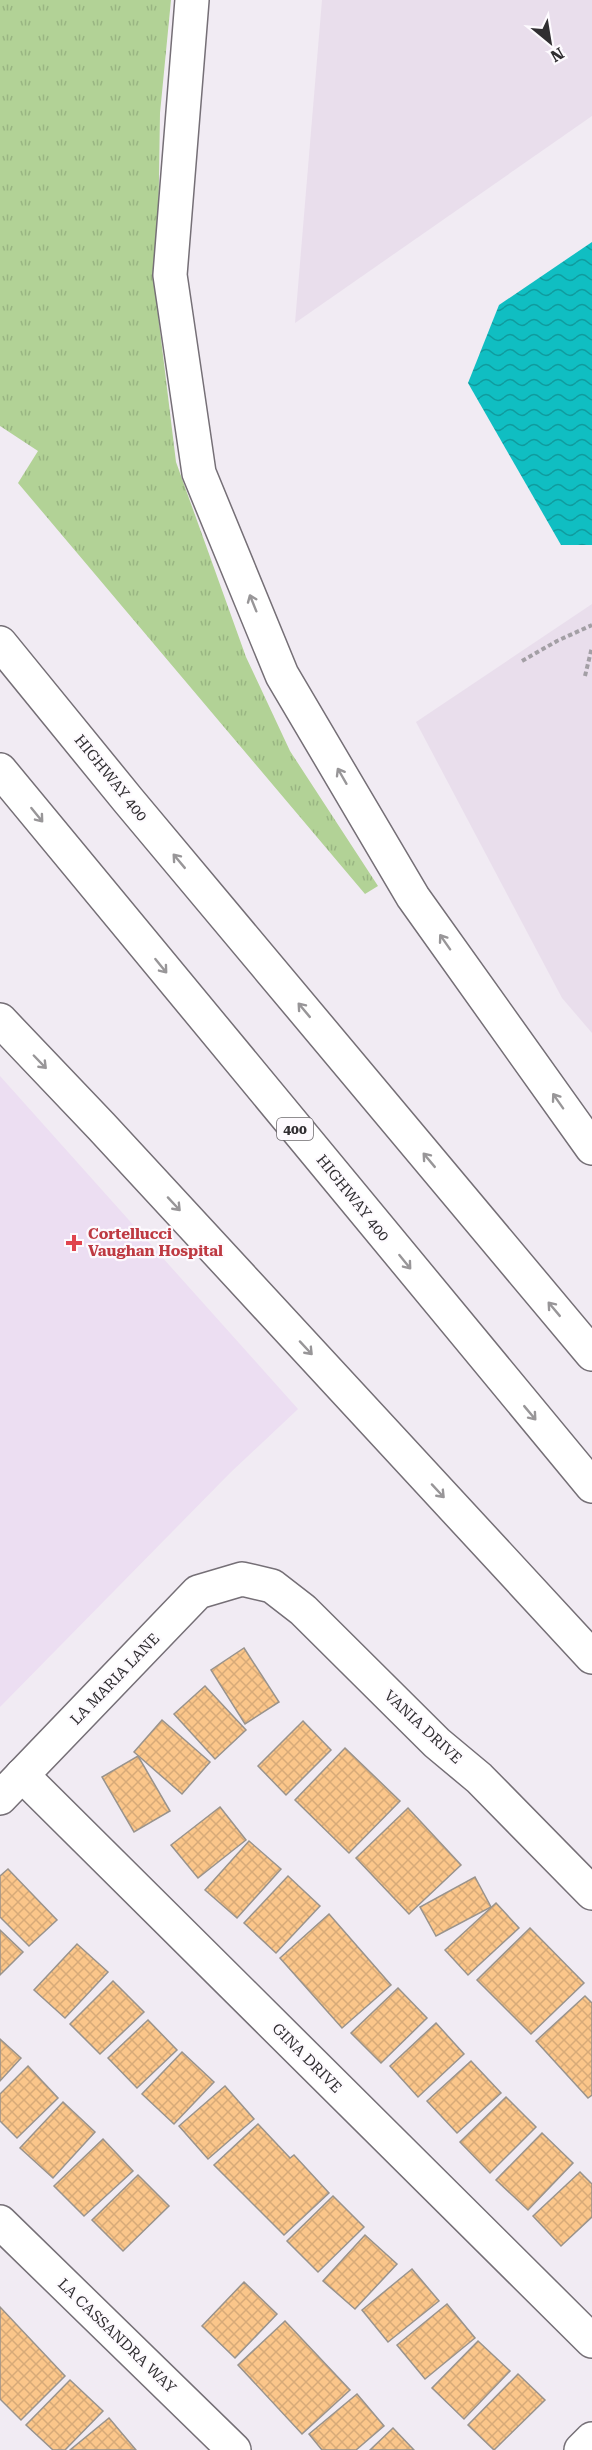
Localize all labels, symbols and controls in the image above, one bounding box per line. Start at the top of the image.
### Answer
north arrow [520,12,580,72]
text: N [547,43,567,66]
one-way arrow [247,595,258,613]
street label: HIGHWAY 400 [71,731,151,825]
one-way arrow [336,768,348,785]
one-way arrow [31,807,44,823]
one-way arrow [172,854,186,869]
one-way arrow [439,934,451,950]
one-way arrow [155,958,168,974]
one-way arrow [297,1003,311,1018]
one-way arrow [33,1055,48,1070]
one-way arrow [552,1093,564,1109]
road number: 400 [277,1118,313,1140]
street label: HIGHWAY 400 [313,1151,393,1245]
one-way arrow [423,1152,436,1168]
one-way arrow [167,1197,181,1212]
place label: Cortellucci Vaughan Hospital [88,1225,223,1260]
marker: Cortellucci Vaughan Hospital [65,1234,83,1252]
one-way arrow [399,1254,412,1270]
one-way arrow [548,1302,561,1318]
one-way arrow [299,1340,313,1355]
one-way arrow [523,1405,536,1421]
one-way arrow [431,1483,445,1498]
street label: LA MARIA LANE [67,1630,163,1728]
street label: VANIA DRIVE [380,1686,466,1768]
street label: GINA DRIVE [268,2019,346,2097]
street label: LA CASSANDRA WAY [54,2275,180,2398]

